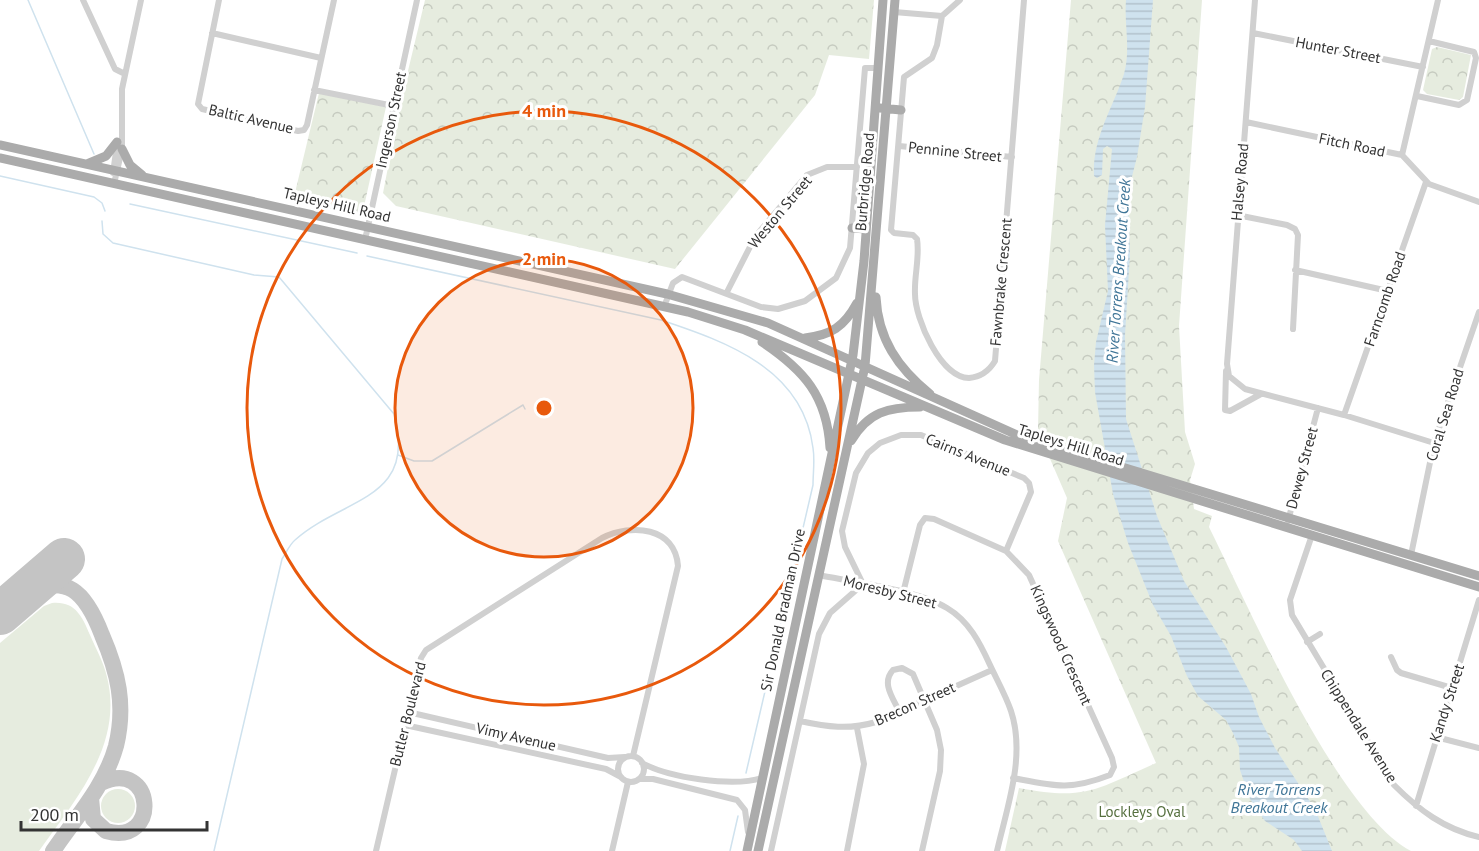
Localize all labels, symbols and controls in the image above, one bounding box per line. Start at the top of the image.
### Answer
street label: Hunter Street [1294,32,1382,67]
street label: Ingerson Street [371,70,410,170]
text: 4 min [522,99,566,122]
street label: Baltic Avenue [207,100,295,137]
street label: Fitch Road [1317,128,1387,161]
street label: Burbridge Road [851,132,878,232]
street label: Pennine Street [907,137,1003,166]
street label: Halsey Road [1227,142,1252,221]
street label: Weston Street [744,171,816,252]
water label: River Torrens Breakout Creek [1102,177,1134,364]
street label: Tapleys Hill Road [281,183,393,226]
street label: Fawnbrake Crescent [985,217,1016,347]
text: 2 min [522,247,566,270]
street label: Farncomb Road [1359,249,1410,349]
street label: Coral Sea Road [1421,366,1468,463]
centre of rings [534,398,554,418]
street label: Tapleys Hill Road [1016,419,1126,470]
street label: Dewey Street [1281,425,1322,511]
street label: Cairns Avenue [923,429,1013,480]
street label: Sir Donald Bradman Drive [756,527,809,693]
street label: Moresby Street [841,571,939,612]
street label: Kingswood Crescent [1026,582,1096,708]
street label: Butler Boulevard [385,659,430,768]
street label: Kandy Street [1425,661,1468,744]
street label: Chippendale Avenue [1317,665,1402,786]
street label: Brecon Street [872,677,958,730]
street label: Vimy Avenue [473,718,558,755]
water label: River Torrens Breakout Creek [1231,779,1328,817]
scale bar [21,794,207,832]
park label: Lockleys Oval [1099,802,1186,821]
text: 200 m [30,803,79,826]

